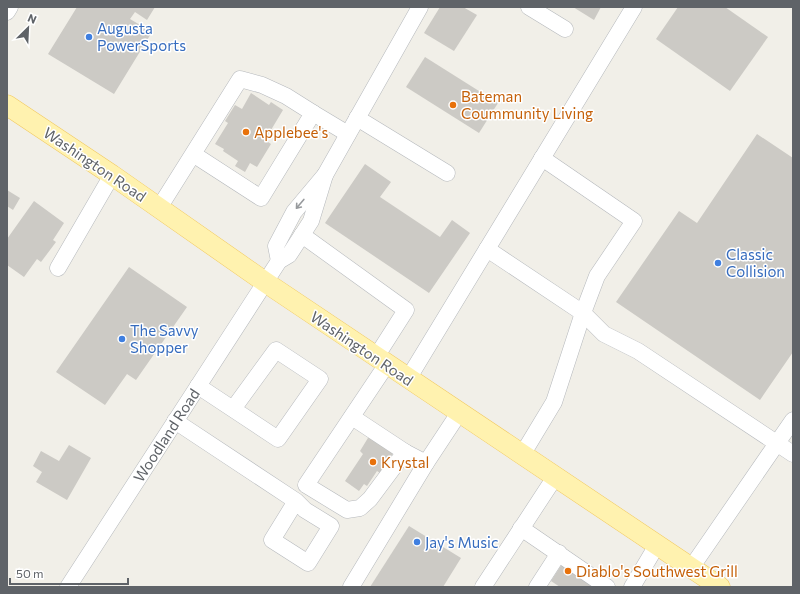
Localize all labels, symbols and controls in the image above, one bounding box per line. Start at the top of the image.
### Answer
north arrow [8,8,48,48]
text: N [26,11,39,26]
place label: Augusta PowerSports [97,19,186,54]
marker: Augusta PowerSports [84,32,94,42]
place label: Bateman Coummunity Living [461,87,593,122]
marker: Bateman Coummunity Living [448,100,458,110]
street label: Washington Road [40,123,150,205]
place label: Applebee's [254,123,329,141]
marker: Applebee's [241,127,251,137]
one-way arrow [295,199,304,210]
place label: Classic Collision [726,245,785,280]
marker: Classic Collision [713,258,723,268]
street label: Washington Road [307,307,417,389]
place label: The Savvy Shopper [130,321,199,356]
marker: The Savvy Shopper [117,334,127,344]
street label: Woodland Road [129,385,203,485]
place label: Krystal [381,453,429,471]
marker: Krystal [368,457,378,467]
place label: Jay's Music [425,533,498,551]
marker: Jay's Music [412,537,422,547]
scale bar [10,560,128,586]
place label: Diablo's Southwest Grill [576,562,738,580]
text: 50 m [16,566,44,580]
marker: Diablo's Southwest Grill [563,566,573,576]

